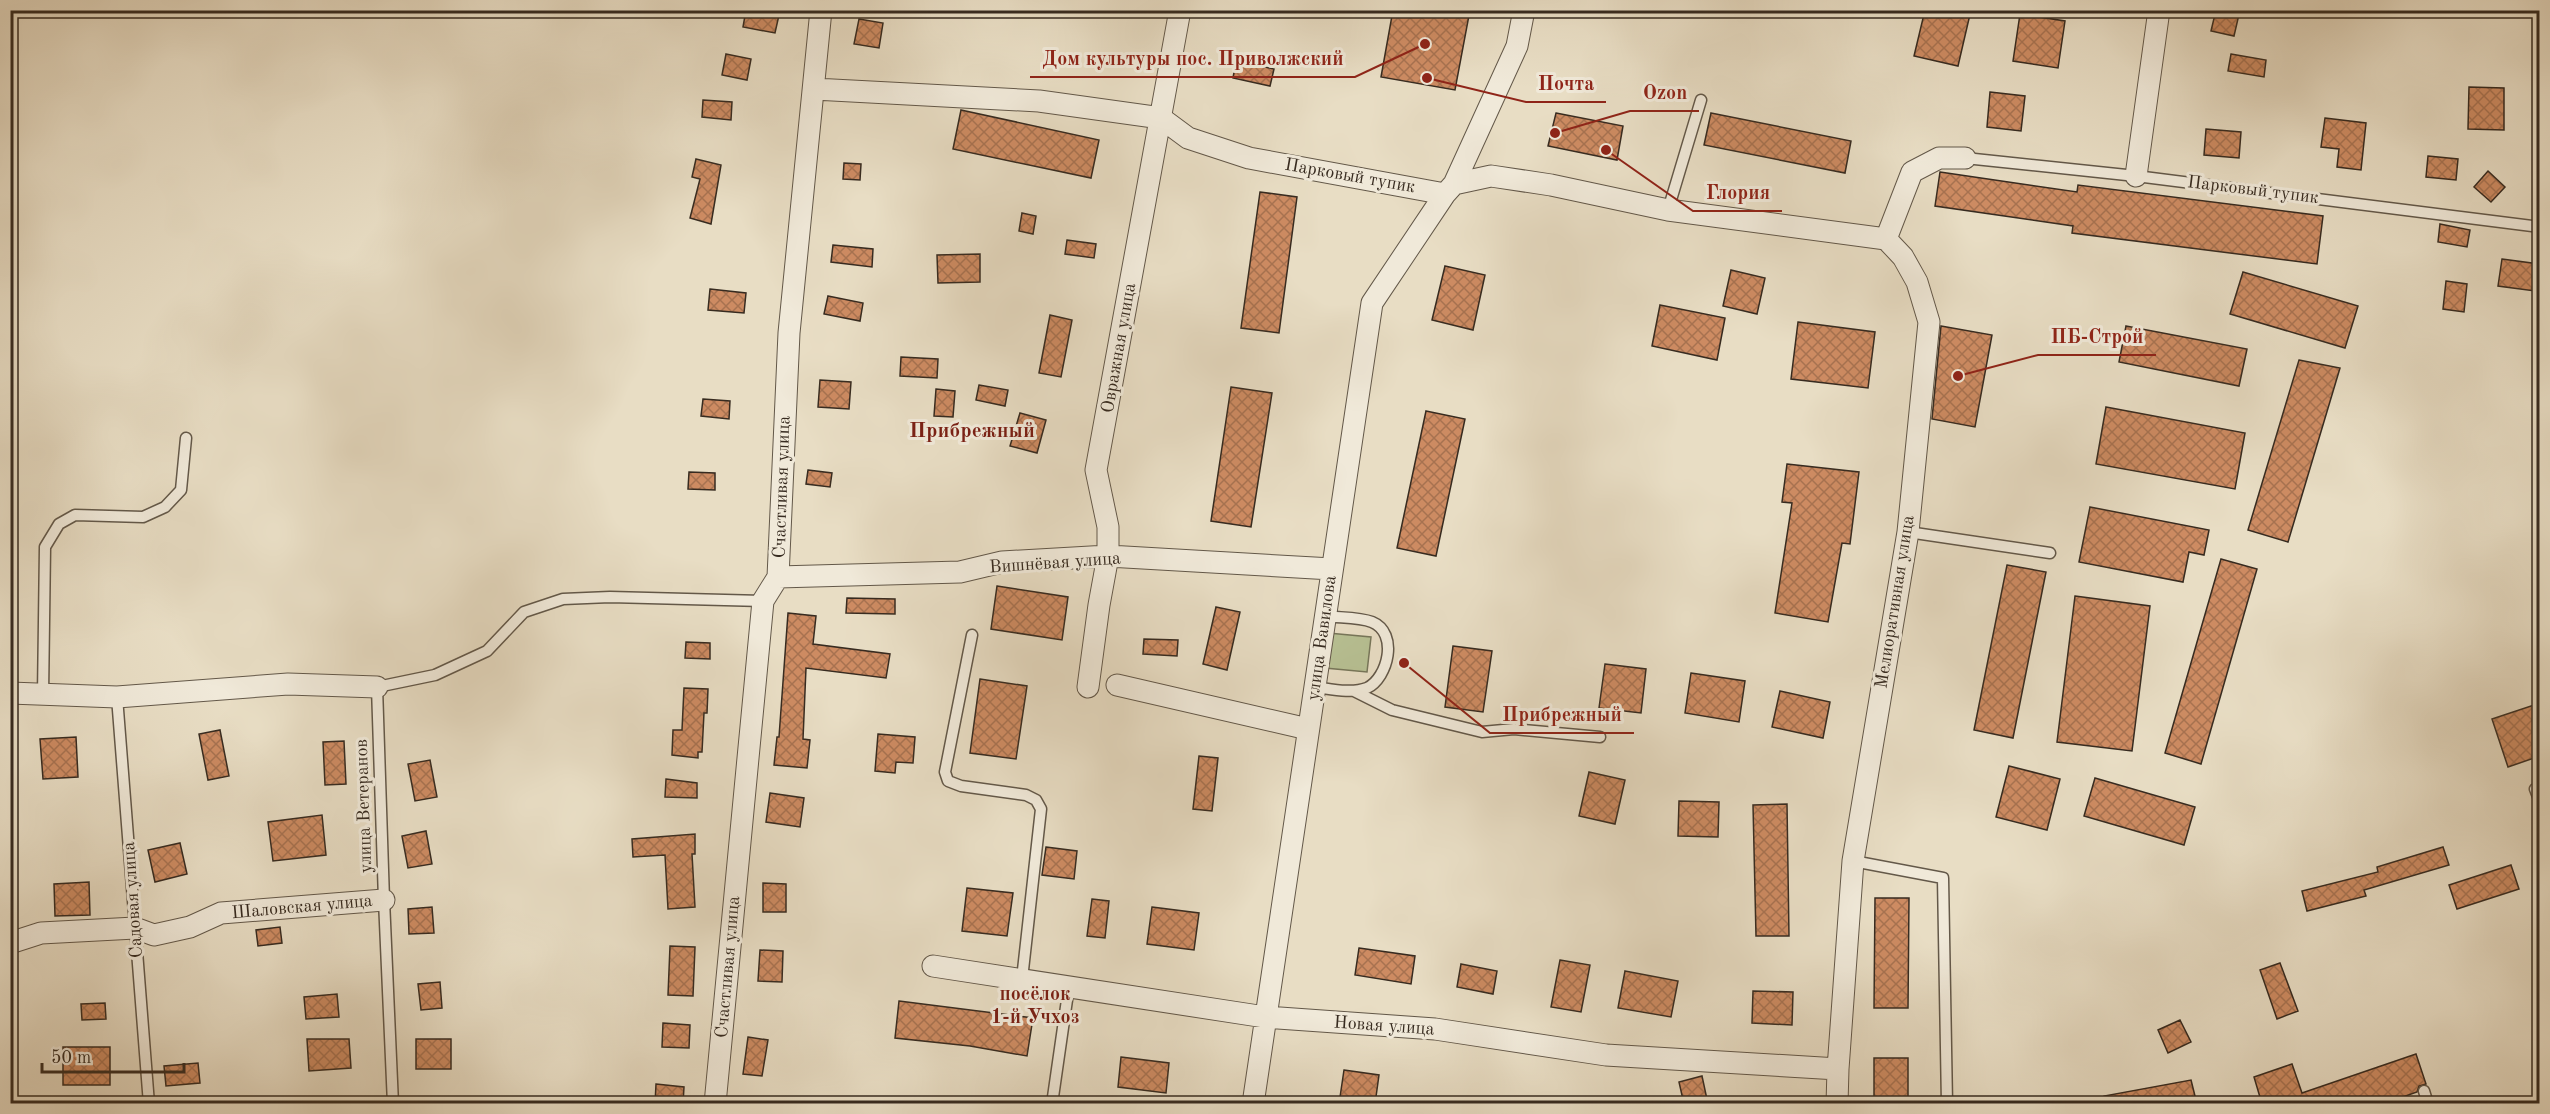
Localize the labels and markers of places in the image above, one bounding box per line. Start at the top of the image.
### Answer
callout: Дом культуры пос. Приволжский [1030,39,1355,77]
callout: Почта [1526,64,1606,102]
callout: Ozon [1630,73,1699,111]
callout: Глория [1693,173,1782,211]
callout: ПБ-Строй [2038,317,2156,355]
callout: Прибрежный [1490,695,1634,733]

